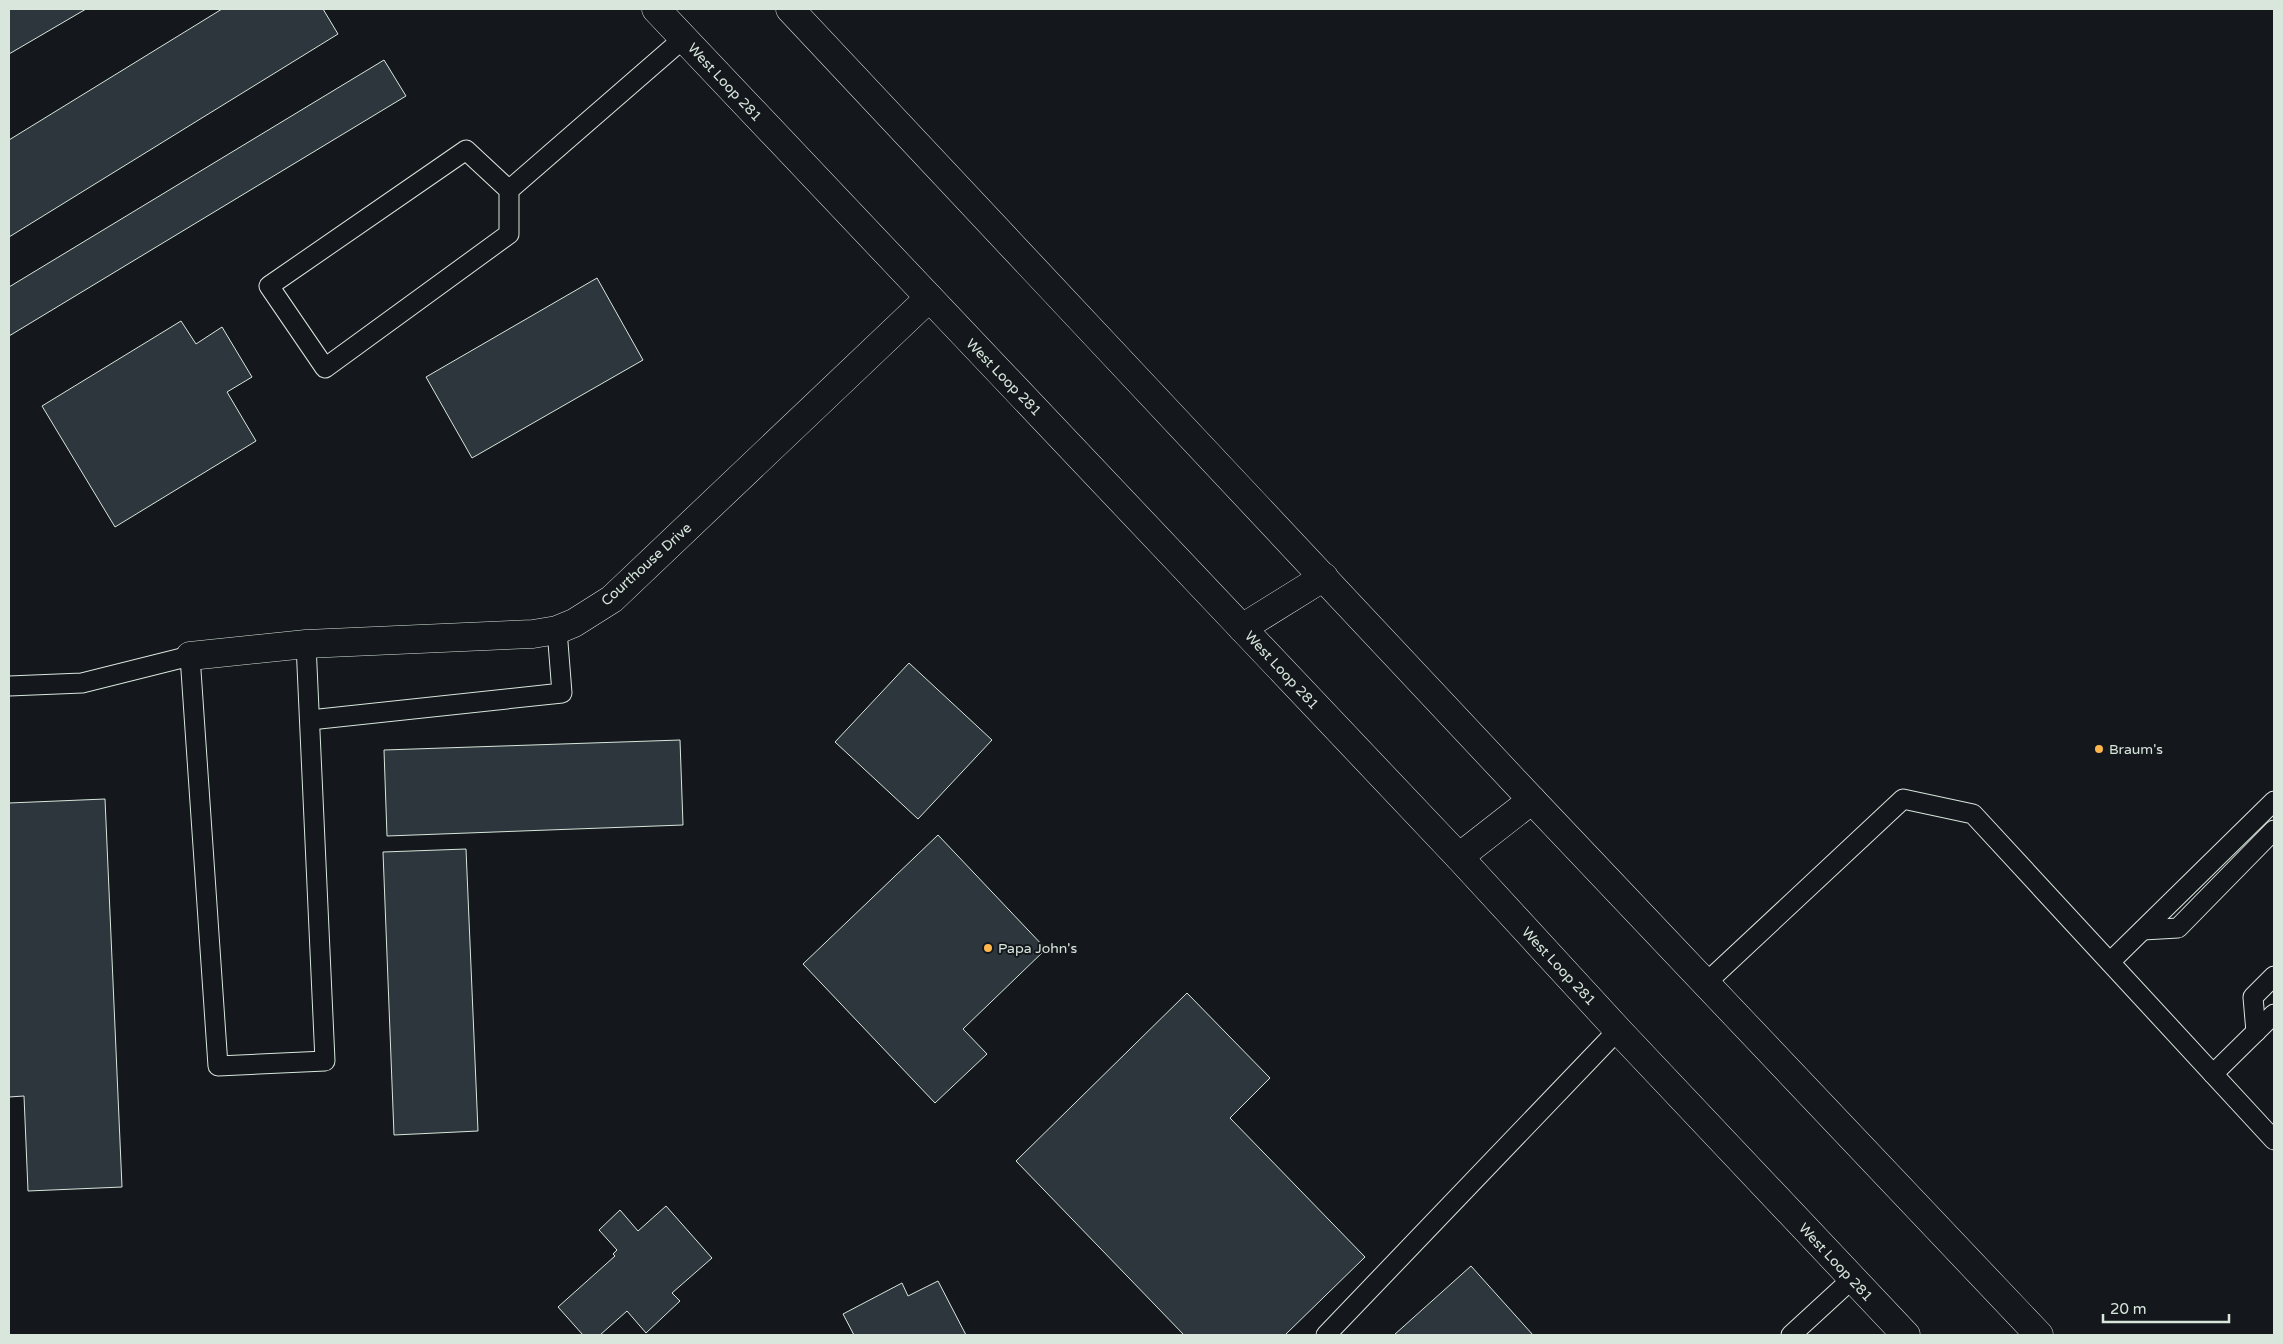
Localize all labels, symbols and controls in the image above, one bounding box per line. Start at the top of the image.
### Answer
street label: West Loop 281 [684,40,765,125]
street label: West Loop 281 [962,335,1045,420]
street label: Courthouse Drive [598,519,695,609]
street label: West Loop 281 [1241,628,1322,713]
place label: Braum's [2109,741,2163,758]
marker: Braum's [2093,743,2105,755]
street label: West Loop 281 [1518,924,1599,1009]
place label: Papa John's [998,940,1077,957]
marker: Papa John's [982,942,994,954]
street label: West Loop 281 [1795,1220,1876,1305]
scale bar [2103,1292,2229,1324]
text: 20 m [2110,1300,2147,1318]

